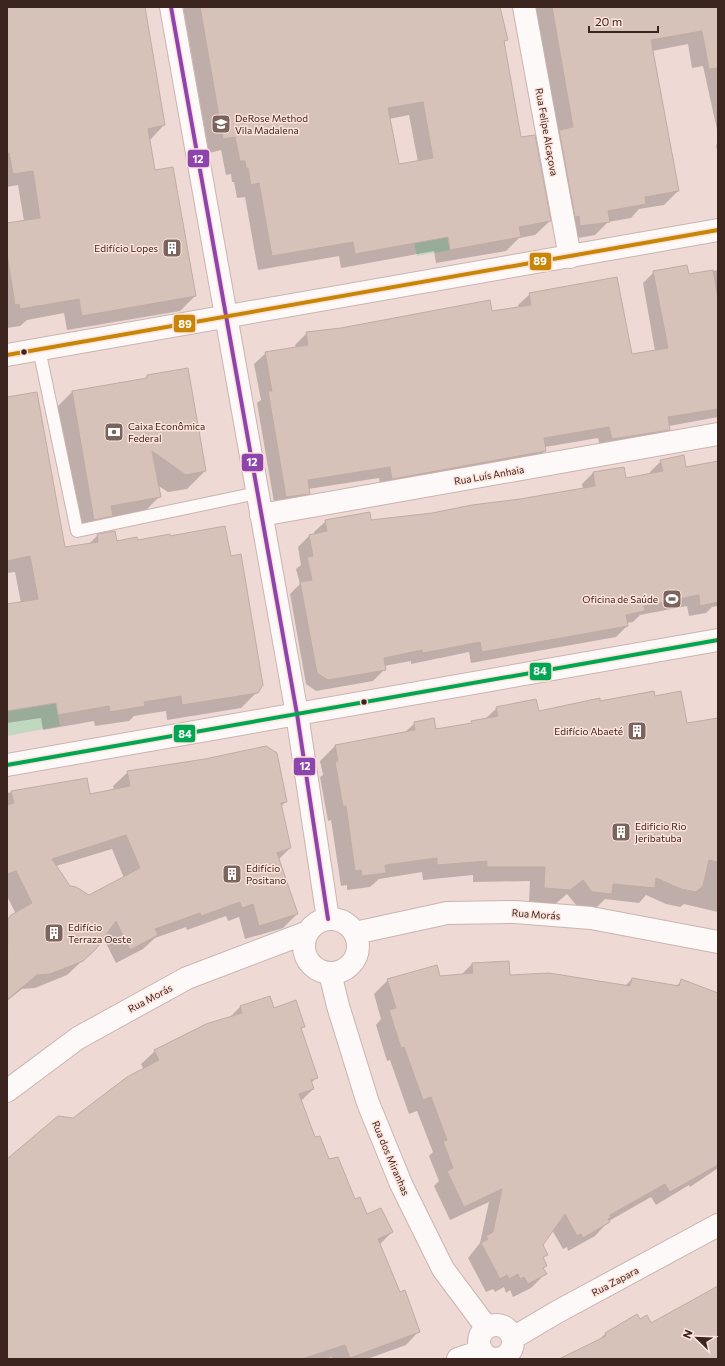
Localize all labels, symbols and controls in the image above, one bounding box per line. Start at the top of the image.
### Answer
scale bar [589,8,658,34]
text: 20 m [595,14,622,28]
street label: Rua Felipe Alcaçova [533,87,561,177]
place label: DeRose Method Vila Madalena [235,112,308,136]
school or university icon: DeRose Method Vila Madalena [210,113,232,135]
line badge: 12 [187,149,210,168]
text: 12 [192,152,204,165]
building icon: Edifício Lopes [161,237,183,259]
place label: Edifício Lopes [94,242,158,254]
line badge: 89 [529,252,552,271]
text: 89 [533,254,547,267]
line badge: 89 [173,314,196,333]
text: 89 [178,317,192,330]
unlabelled marker [19,347,29,357]
place label: Caixa Econômica Federal [128,420,205,444]
bank icon: Caixa Econômica Federal [103,421,125,443]
line badge: 12 [241,453,264,472]
text: 12 [246,455,258,468]
street label: Rua Luís Anhaia [453,463,525,487]
sports icon: Oficina de Saúde [661,588,683,610]
place label: Oficina de Saúde [582,593,658,605]
line badge: 84 [529,662,552,681]
text: 84 [533,664,547,677]
unlabelled marker [359,697,369,707]
building icon: Edifício Abaeté [626,720,648,742]
line badge: 84 [173,724,196,743]
place label: Edifício Abaeté [554,725,623,737]
text: 84 [178,727,192,740]
line badge: 12 [293,757,316,776]
text: 12 [299,759,311,772]
place label: Edificio Rio Jeribatuba [635,820,686,844]
building icon: Edificio Rio Jeribatuba [610,821,632,843]
place label: Edifício Positano [246,862,286,886]
building icon: Edifício Positano [221,863,243,885]
street label: Rua Morás [511,906,561,922]
place label: Edifício Terraza Oeste [68,921,131,945]
building icon: Edifício Terraza Oeste [43,922,65,944]
street label: Rua Morás [126,981,175,1015]
street label: Rua dos Miranhas [370,1119,412,1198]
street label: Rua Zapara [589,1264,641,1298]
north arrow [677,1318,717,1358]
text: N [680,1328,695,1340]

